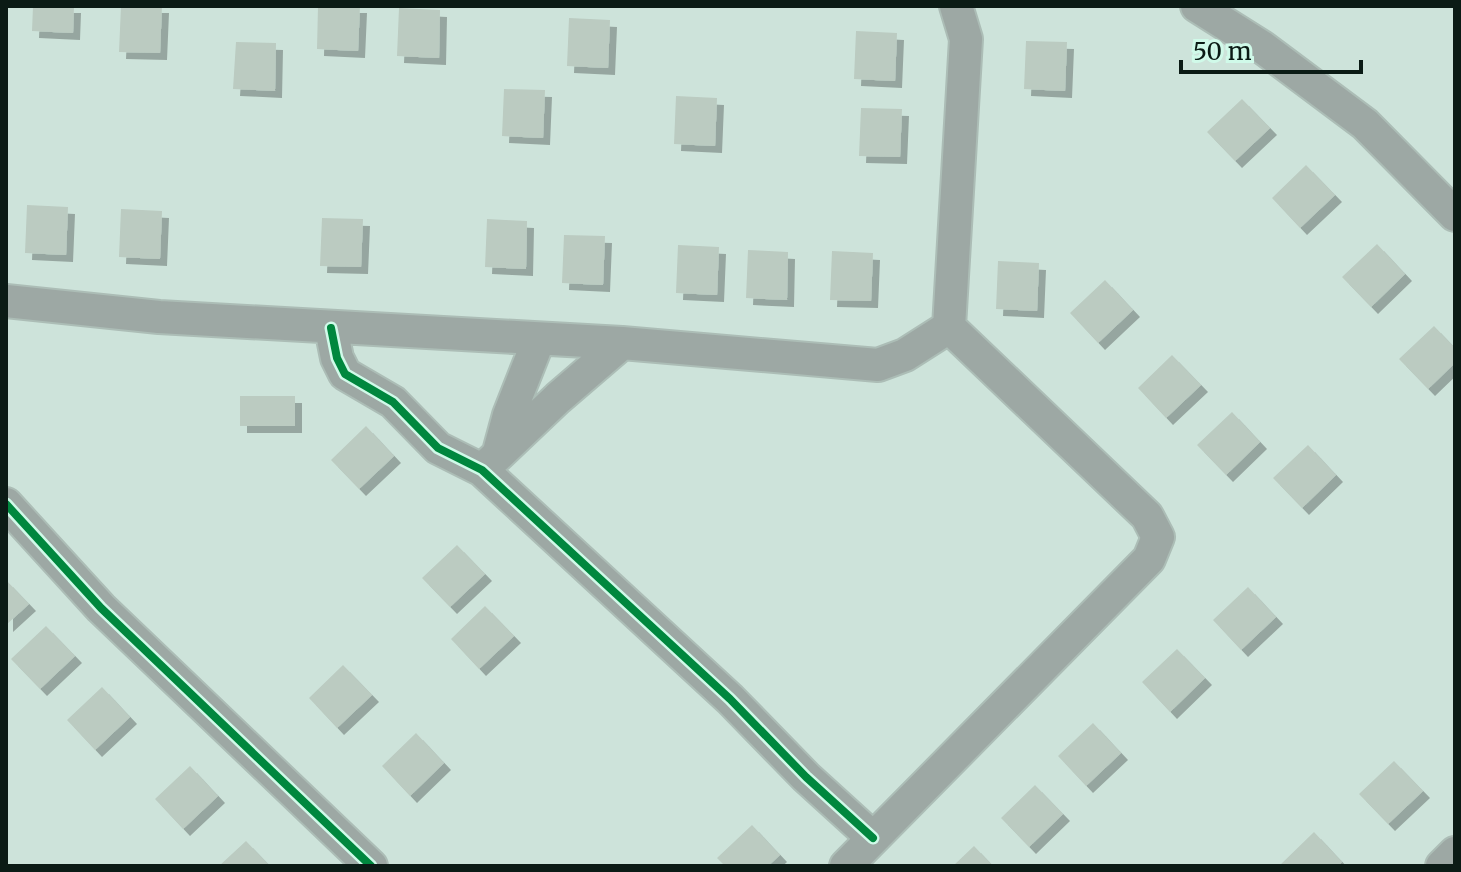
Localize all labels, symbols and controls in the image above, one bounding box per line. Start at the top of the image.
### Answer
scale bar [1181,24,1361,74]
text: 50 m [1193,36,1252,67]

